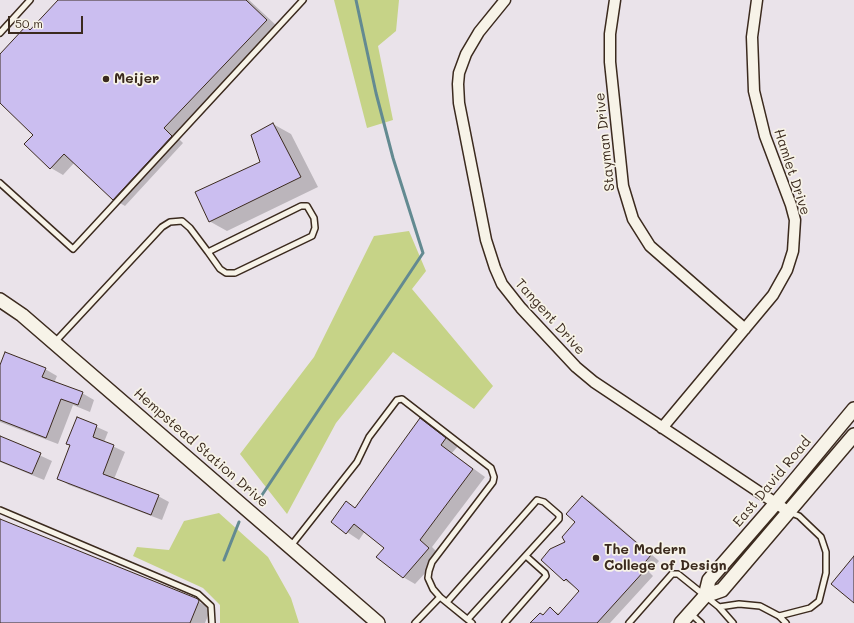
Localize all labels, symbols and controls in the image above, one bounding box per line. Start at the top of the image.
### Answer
scale bar [10,8,85,34]
text: 50 m [15,15,43,31]
place label: Meijer [114,71,159,87]
marker: Meijer [101,74,111,84]
street label: Stayman Drive [591,92,619,192]
street label: Hamlet Drive [770,127,814,217]
street label: Tangent Drive [511,276,589,358]
street label: Hempstead Station Drive [130,385,272,511]
street label: East David Road [729,434,815,530]
place label: The Modern College of Design [604,542,727,574]
marker: The Modern College of Design [591,553,601,563]

